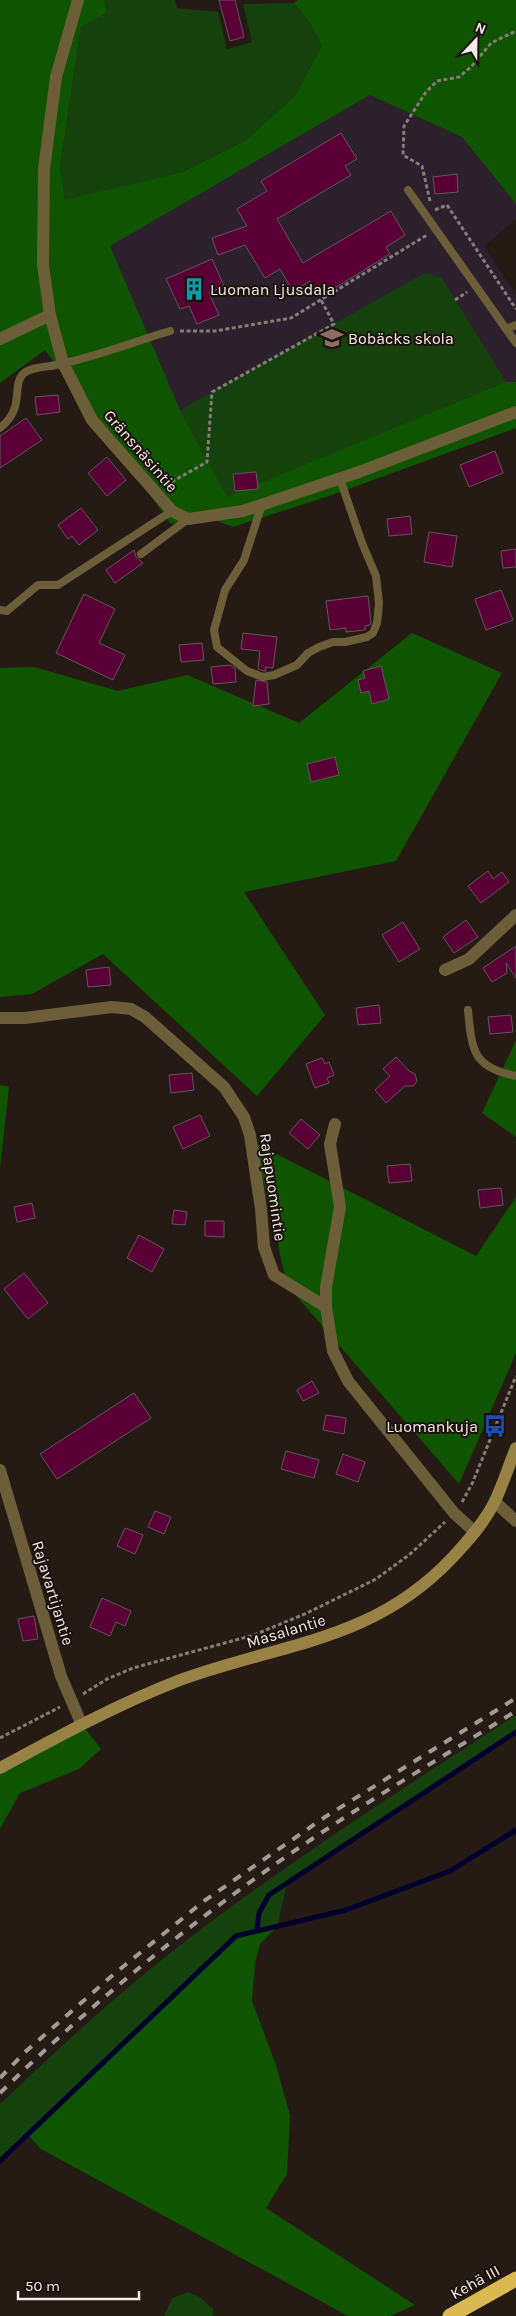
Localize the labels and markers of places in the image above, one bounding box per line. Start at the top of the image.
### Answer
building icon: Luoman Ljusdala [181,276,207,302]
place label: Luoman Ljusdala [210,280,335,299]
school or university icon: Bobäcks skola [319,325,345,351]
place label: Bobäcks skola [348,329,454,348]
bus stop icon: Luomankuja [482,1413,508,1439]
place label: Luomankuja [386,1417,478,1436]

